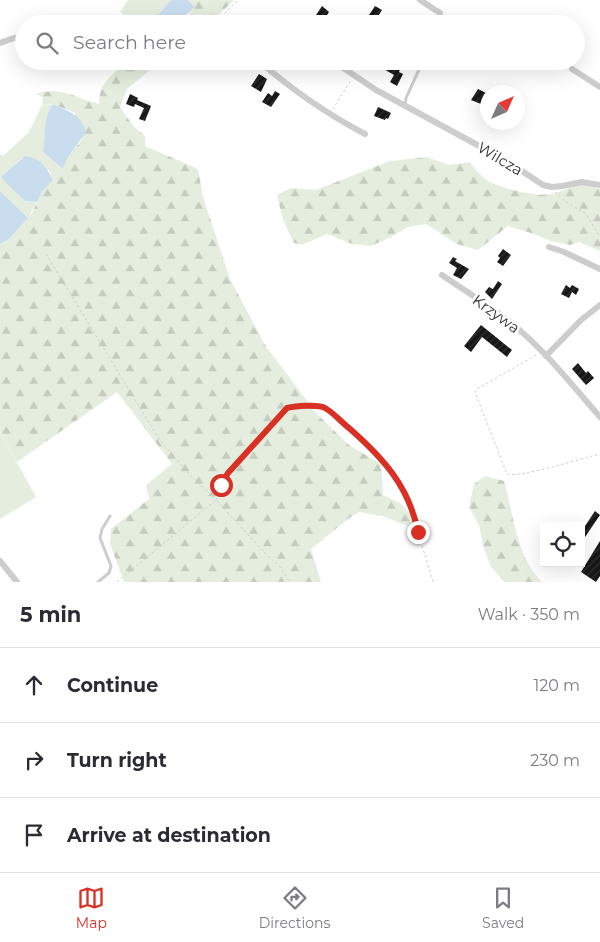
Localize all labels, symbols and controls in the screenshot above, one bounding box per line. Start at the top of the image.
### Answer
search box [15,15,585,70]
icon: search [33,29,61,57]
text: Search here [73,31,186,54]
north arrow [480,85,525,130]
street label: Wilcza [474,138,526,179]
street label: Krzywa [469,290,524,337]
route start [210,474,233,497]
route end [407,521,430,544]
map controls [540,522,585,567]
button: locate [540,522,585,567]
text: 5 min [20,602,81,627]
text: Walk · 350 m [478,605,580,624]
icon: ahead [20,671,48,699]
text: Continue [67,674,158,697]
text: 120 m [533,676,580,695]
icon: right [20,746,48,774]
text: Turn right [67,749,167,772]
text: 230 m [530,751,580,770]
icon: arrive [20,821,48,849]
text: Arrive at destination [67,824,271,847]
tab: Map [76,884,107,932]
tab: Directions [259,884,330,932]
tab: Saved [482,884,524,932]

